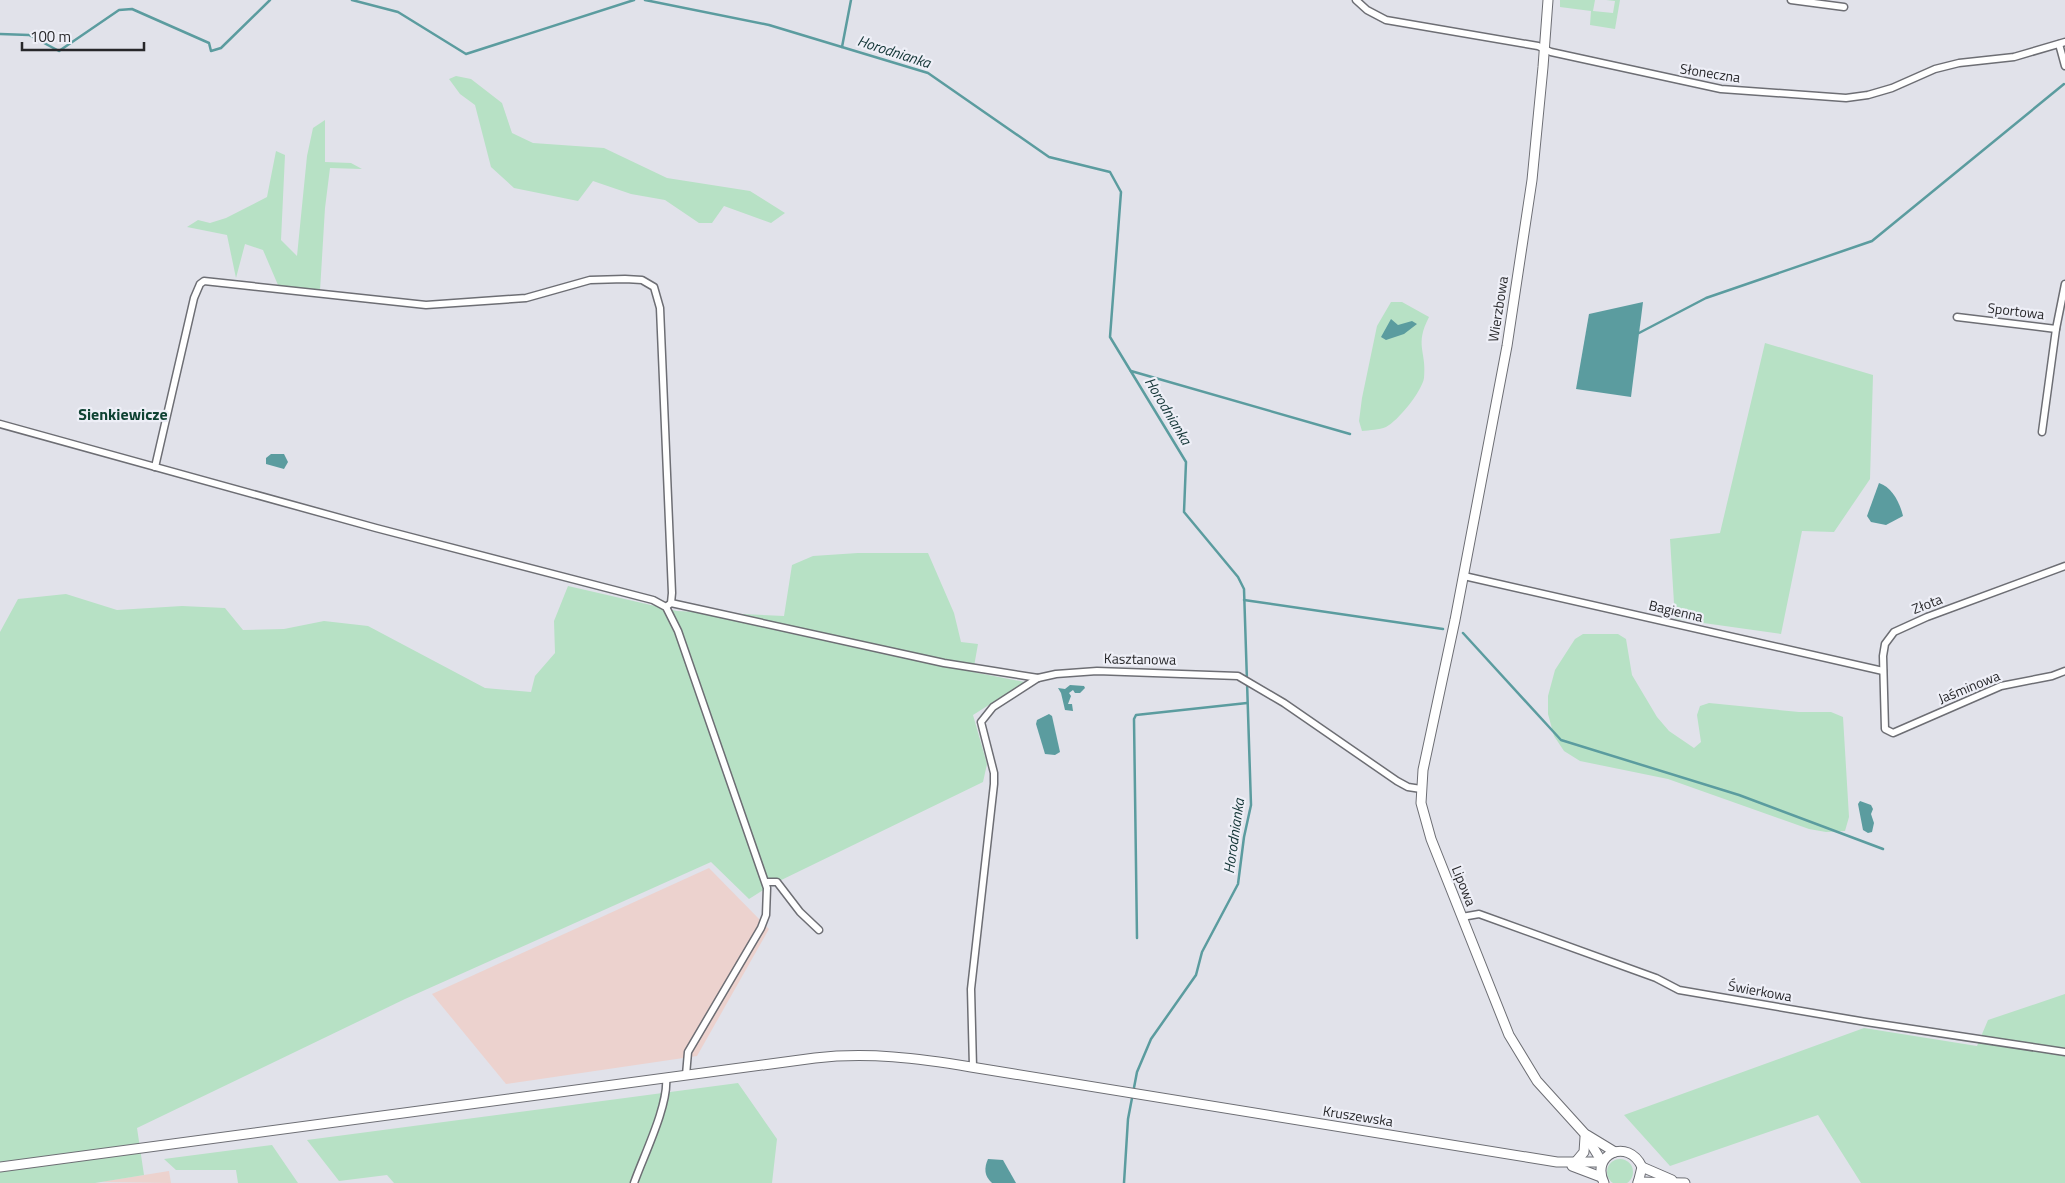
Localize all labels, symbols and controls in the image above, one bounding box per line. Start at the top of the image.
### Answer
scale bar [22,20,145,52]
text: 100 m [30,25,71,48]
water label: Horodnianka [855,29,935,75]
street label: Słoneczna [1678,57,1742,88]
street label: Wierzbowa [1482,275,1513,343]
street label: Sportowa [1986,297,2046,324]
water label: Horodnianka [1139,372,1199,450]
district label: Sienkiewicze [78,402,168,426]
street label: Złota [1909,588,1945,619]
street label: Bagienna [1647,594,1705,627]
street label: Kasztanowa [1104,647,1176,670]
street label: Jaśminowa [1935,665,2003,708]
water label: Horodnianka [1217,795,1250,875]
street label: Lipowa [1447,862,1482,909]
street label: Świerkowa [1726,975,1794,1006]
street label: Kruszewska [1321,1100,1395,1131]

